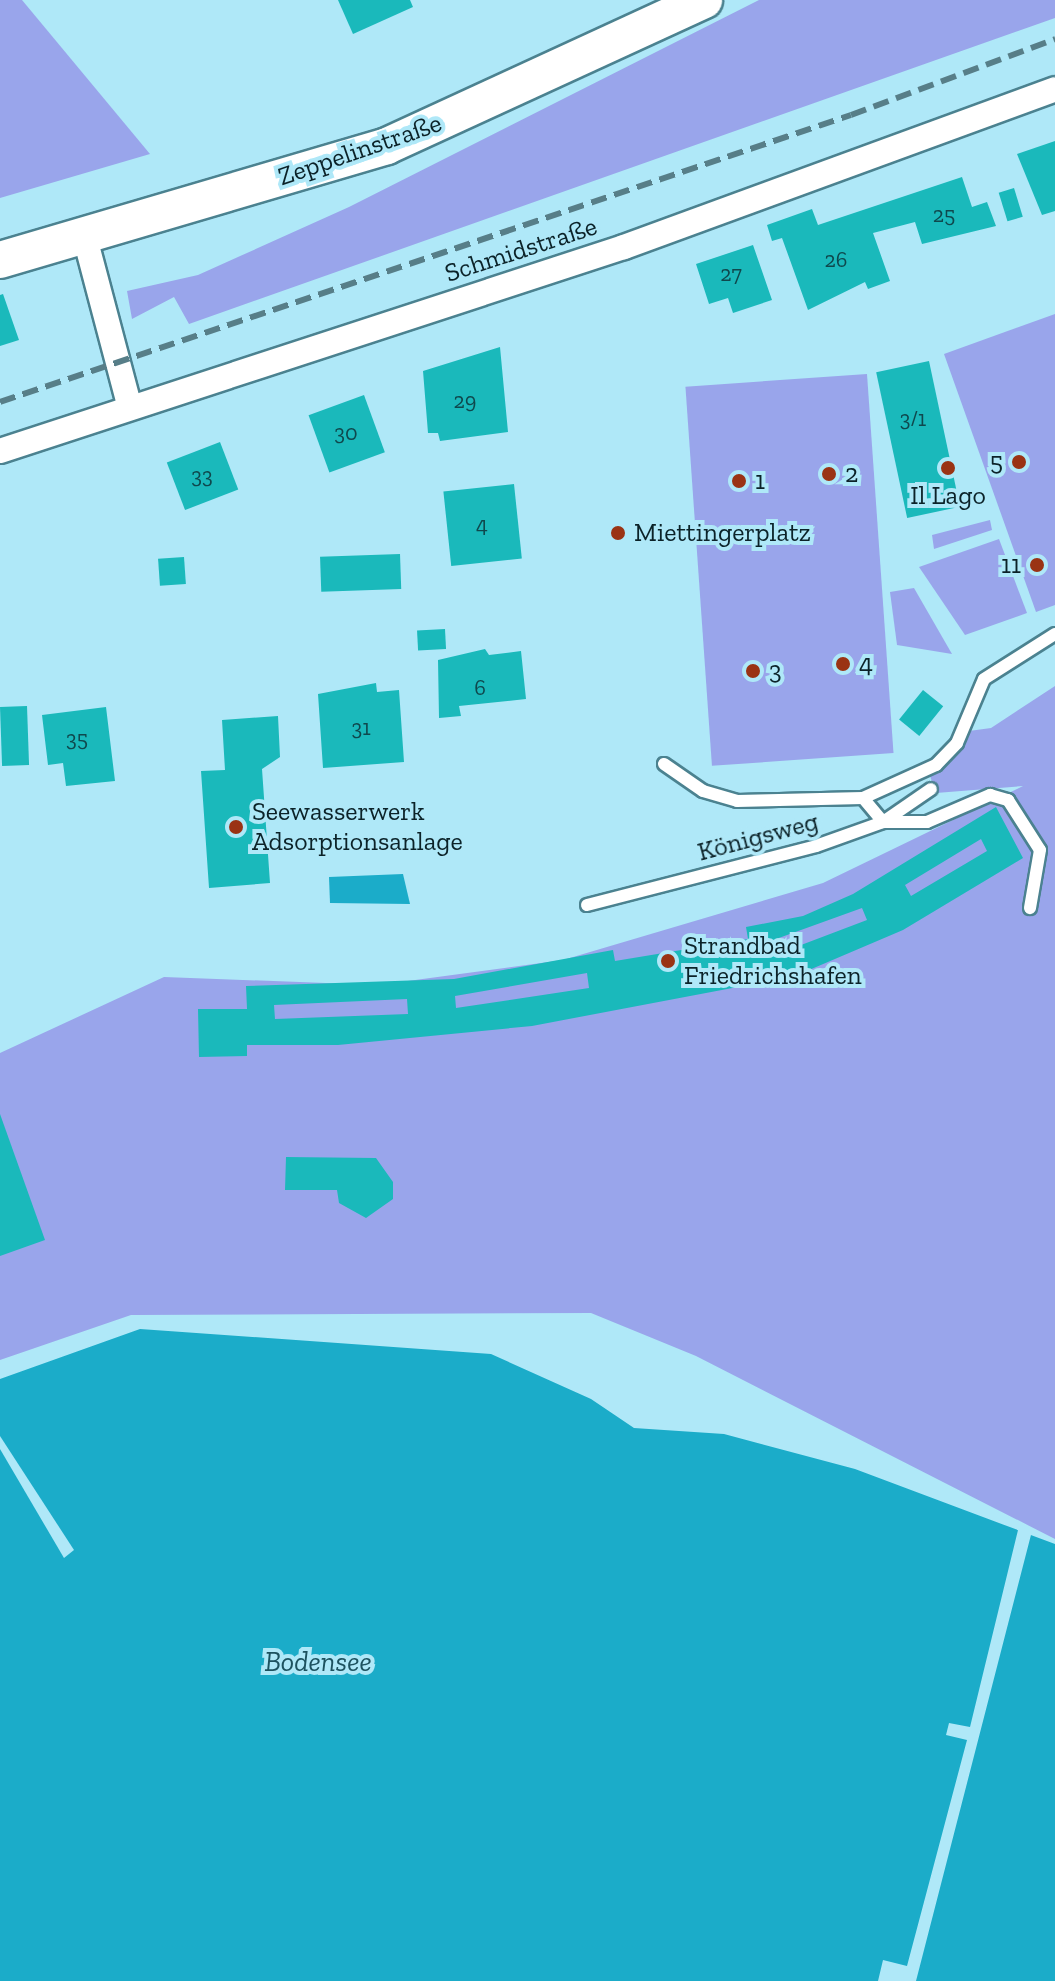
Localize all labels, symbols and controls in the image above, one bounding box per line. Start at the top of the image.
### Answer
street label: Zeppelinstraße [274,107,446,193]
house number: 25 [933,202,955,228]
street label: Schmidstraße [441,211,601,289]
house number: 26 [824,247,848,273]
house number: 27 [720,261,742,287]
house number: 29 [453,388,477,414]
house number: 3/1 [900,406,926,432]
house number: 30 [334,420,358,446]
place label: 5 [990,446,1003,478]
marker: 5 [1010,453,1028,471]
place label: 2 [845,458,858,490]
marker: Il Lago [939,459,957,477]
house number: 33 [191,463,213,489]
place label: 1 [755,465,765,497]
marker: 2 [820,465,838,483]
marker: 1 [730,472,748,490]
place label: Il Lago [910,480,986,512]
house number: 4 [476,512,488,538]
place label: Miettingerplatz [634,517,811,549]
marker: Miettingerplatz [609,524,627,542]
place label: 11 [1001,549,1021,581]
marker: 11 [1028,556,1046,574]
place label: 4 [859,648,873,680]
place label: 3 [769,655,782,687]
marker: 4 [834,655,852,673]
marker: 3 [744,662,762,680]
house number: 6 [474,675,486,701]
house number: 31 [351,715,371,741]
house number: 35 [66,726,88,752]
place label: Seewasserwerk Adsorptionsanlage [252,796,463,858]
street label: Königsweg [694,806,822,868]
marker: Seewasserwerk Adsorptionsanlage [227,818,245,836]
place label: Strandbad Friedrichshafen [684,930,862,992]
marker: Strandbad Friedrichshafen [659,952,677,970]
water label: Bodensee [264,1645,372,1679]

